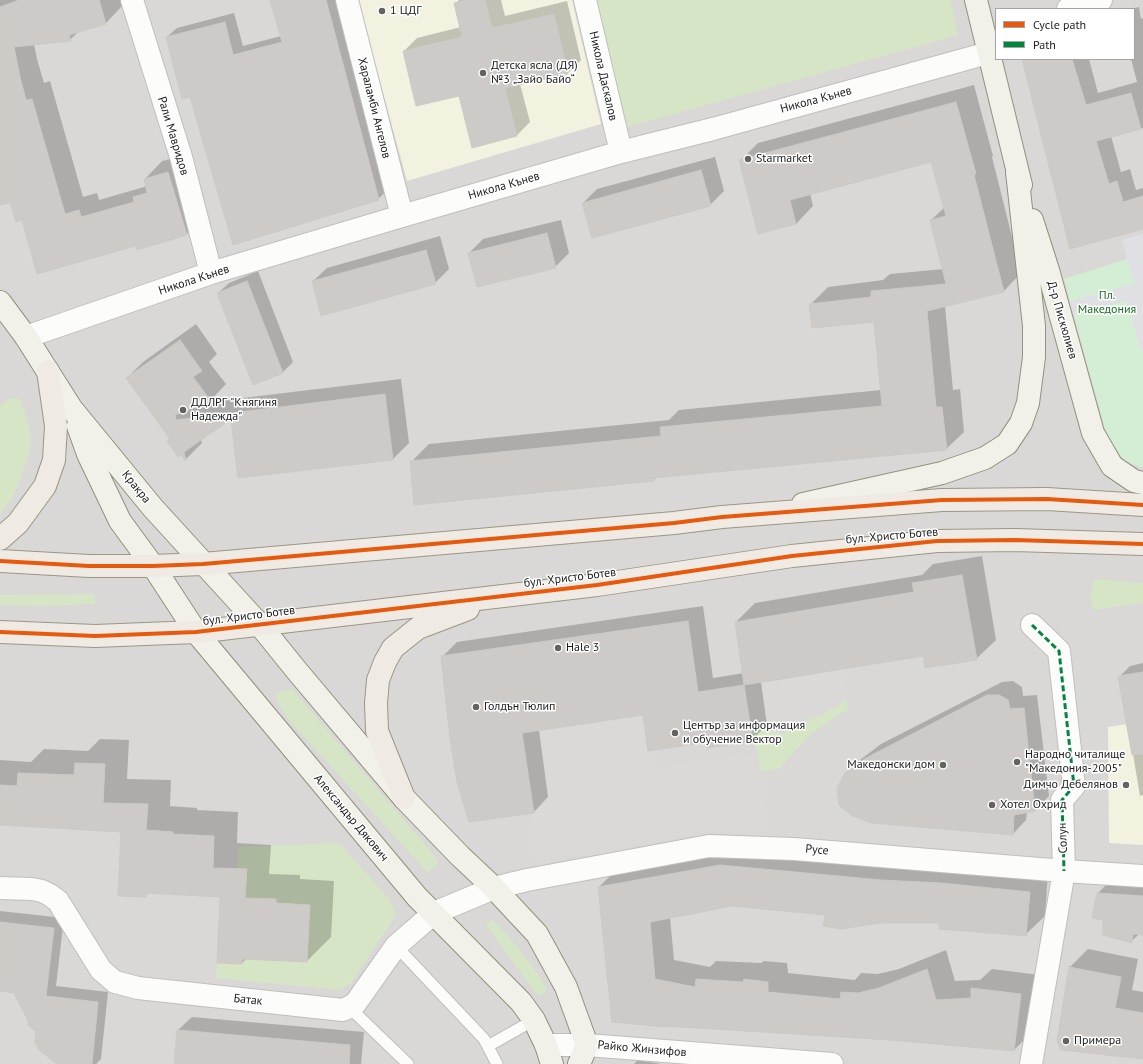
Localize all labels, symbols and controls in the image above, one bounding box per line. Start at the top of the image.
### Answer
place label: 1 ЦДГ [390,4,422,18]
marker: 1 ЦДГ [377,6,387,16]
legend [995,8,1135,60]
text: Cycle path [1033,17,1086,32]
street label: Никола Даскалов [586,30,620,122]
text: Path [1033,37,1056,52]
street label: Хараламби Ангелов [354,56,394,160]
place label: Детска ясла (ДЯ) №3 „Зайо Байо“ [491,59,578,87]
marker: Детска ясла (ДЯ) №3 „Зайо Байо“ [478,68,488,78]
street label: Никола Кънев [779,84,853,116]
street label: Рали Мавридов [154,95,192,177]
place label: Starmarket [756,152,812,166]
marker: Starmarket [743,154,753,164]
street label: Никола Кънев [467,169,541,203]
street label: Никола Кънев [157,262,231,298]
street label: Д-р Пискюлиев [1044,279,1080,361]
park label: Пл. Македония [1078,289,1136,317]
place label: ДДЛРГ "Княгиня Надежда" [191,396,277,424]
marker: ДДЛРГ "Княгиня Надежда" [178,405,188,415]
street label: Кракра [118,468,154,506]
street label: бул. Христо Ботев [845,525,939,547]
street label: бул. Христо Ботев [523,565,617,591]
street label: бул. Христо Ботев [202,603,296,629]
place label: Hale 3 [566,641,599,655]
marker: Hale 3 [553,643,563,653]
place label: Голдън Тюлип [484,700,555,714]
marker: Голдън Тюлип [471,702,481,712]
place label: Център за информация и обучение Вектор [683,719,805,747]
marker: Център за информация и обучение Вектор [670,728,680,738]
place label: Народно читалище "Македония-2005" [1025,748,1125,776]
marker: Народно читалище "Македония-2005" [1012,757,1022,767]
place label: Македонски дом [847,758,935,772]
marker: Македонски дом [938,760,948,770]
street label: Александър Дякович [310,772,392,864]
place label: Димчо Дебелянов [1023,778,1118,792]
marker: Димчо Дебелянов [1121,780,1131,790]
place label: Хотел Охрид [1000,798,1066,812]
marker: Хотел Охрид [987,800,997,810]
street label: Солун [1055,822,1071,854]
street label: Русе [805,842,829,858]
street label: Батак [233,991,263,1009]
place label: Примера [1074,1034,1121,1048]
marker: Примера [1061,1036,1071,1046]
street label: Райко Жинзифов [597,1038,687,1060]

